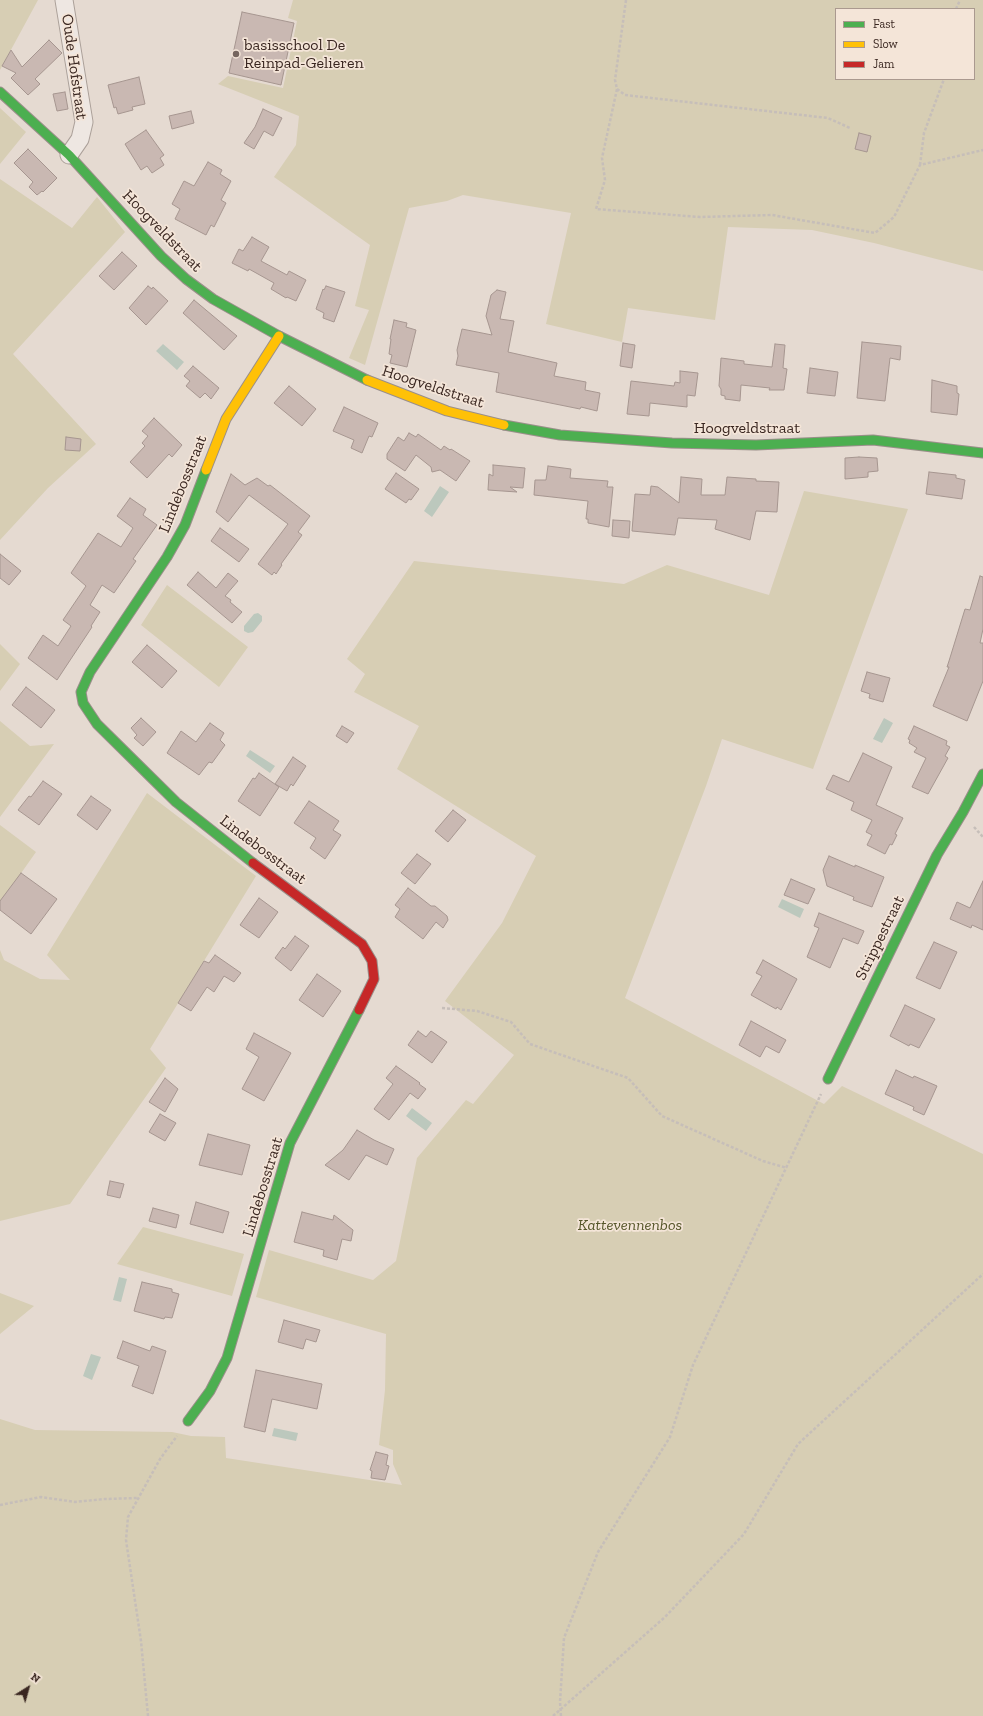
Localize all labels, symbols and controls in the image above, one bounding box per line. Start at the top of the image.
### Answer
legend [835,8,975,80]
street label: Oude Hofstraat [57,13,91,121]
text: Fast [873,17,895,31]
place label: basisschool De Reinpad-Gelieren [244,35,364,73]
text: Slow [873,37,898,51]
marker: basisschool De Reinpad-Gelieren [231,49,241,59]
text: Jam [873,57,894,71]
street label: Hoogveldstraat [118,186,206,276]
street label: Hoogveldstraat [379,361,487,413]
street label: Hoogveldstraat [694,418,800,438]
street label: Lindebosstraat [155,432,211,536]
street label: Lindebosstraat [216,811,310,889]
street label: Strippestraat [851,893,909,983]
street label: Lindebosstraat [239,1135,287,1239]
park label: Kattevennenbos [578,1215,682,1235]
north arrow [8,1668,48,1708]
text: N [28,1670,43,1686]

